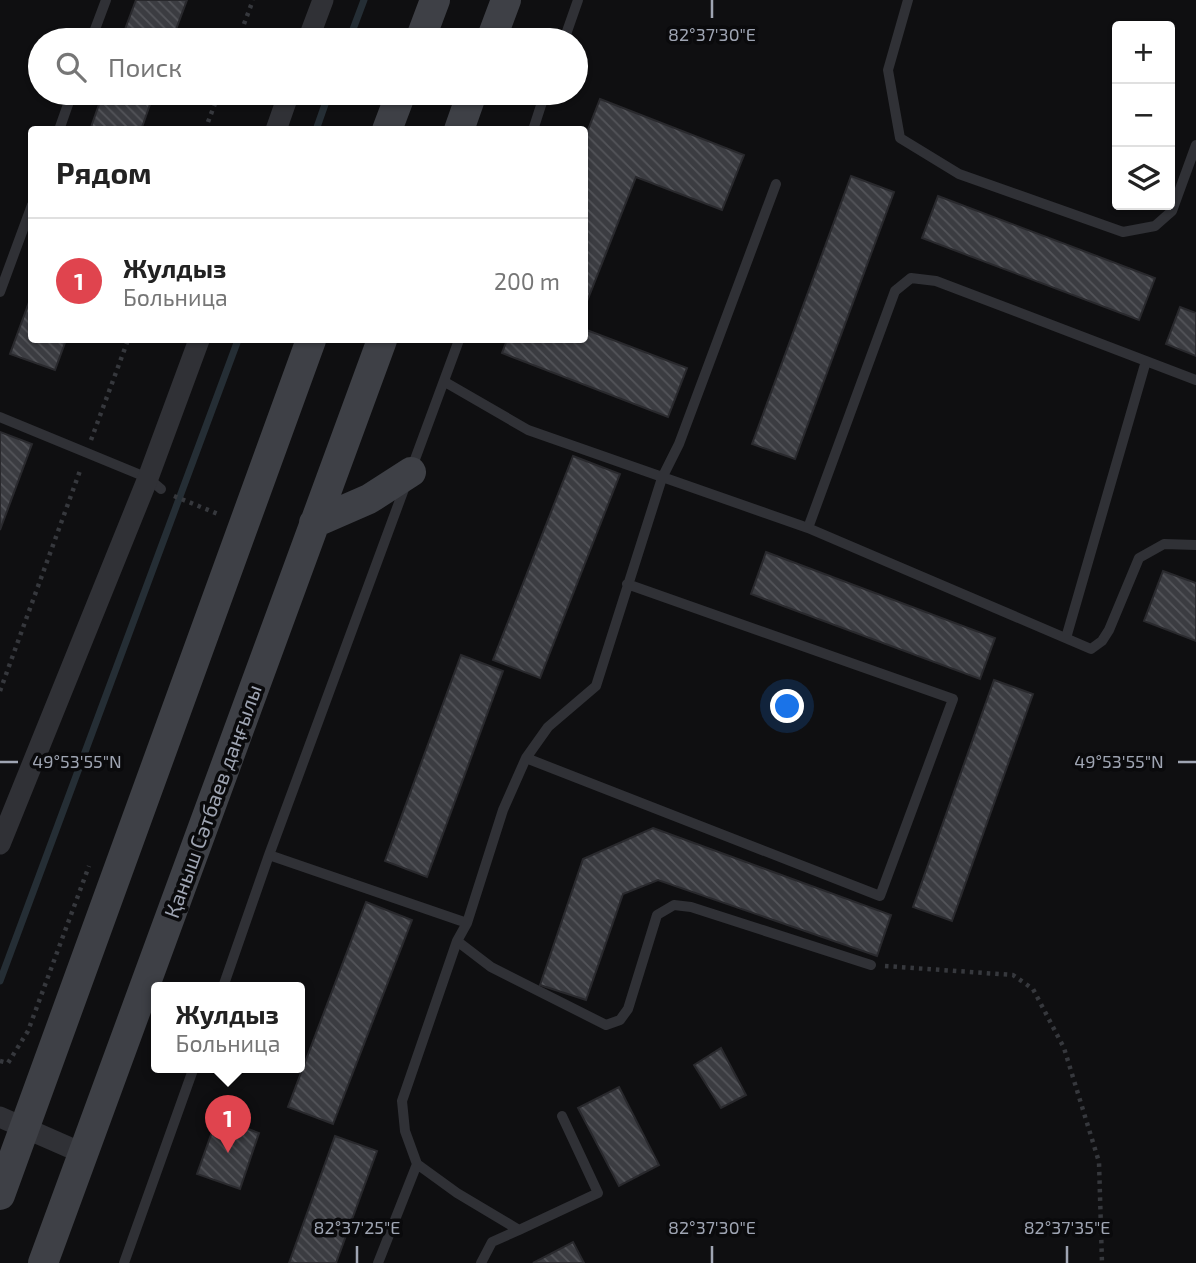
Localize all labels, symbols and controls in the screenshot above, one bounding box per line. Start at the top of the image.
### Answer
map controls [1112,21,1175,210]
button: + [1112,21,1175,84]
text: 82°37'30"E [668,23,756,45]
search box [28,28,588,105]
icon: search [52,48,90,86]
text: Поиск [108,51,182,82]
button: − [1112,84,1175,147]
button: layers [1112,147,1175,210]
text: Рядом [56,154,152,190]
text: Жулдыз [123,252,226,283]
text: 1 [74,267,84,295]
text: 200 m [494,267,560,295]
text: Больница [123,283,228,311]
street label: Қаныш Сәтбаев даңғылы [158,681,266,921]
your location [770,689,804,723]
text: 49°53'55"N [32,750,122,772]
text: 49°53'55"N [1074,750,1164,772]
popup [151,982,305,1073]
text: Жулдыз [176,998,279,1029]
text: Больница [176,1029,280,1057]
pin: 1 [205,1095,251,1153]
text: 82°37'25"E [314,1216,400,1238]
text: 82°37'30"E [668,1216,756,1238]
text: 82°37'35"E [1024,1216,1110,1238]

